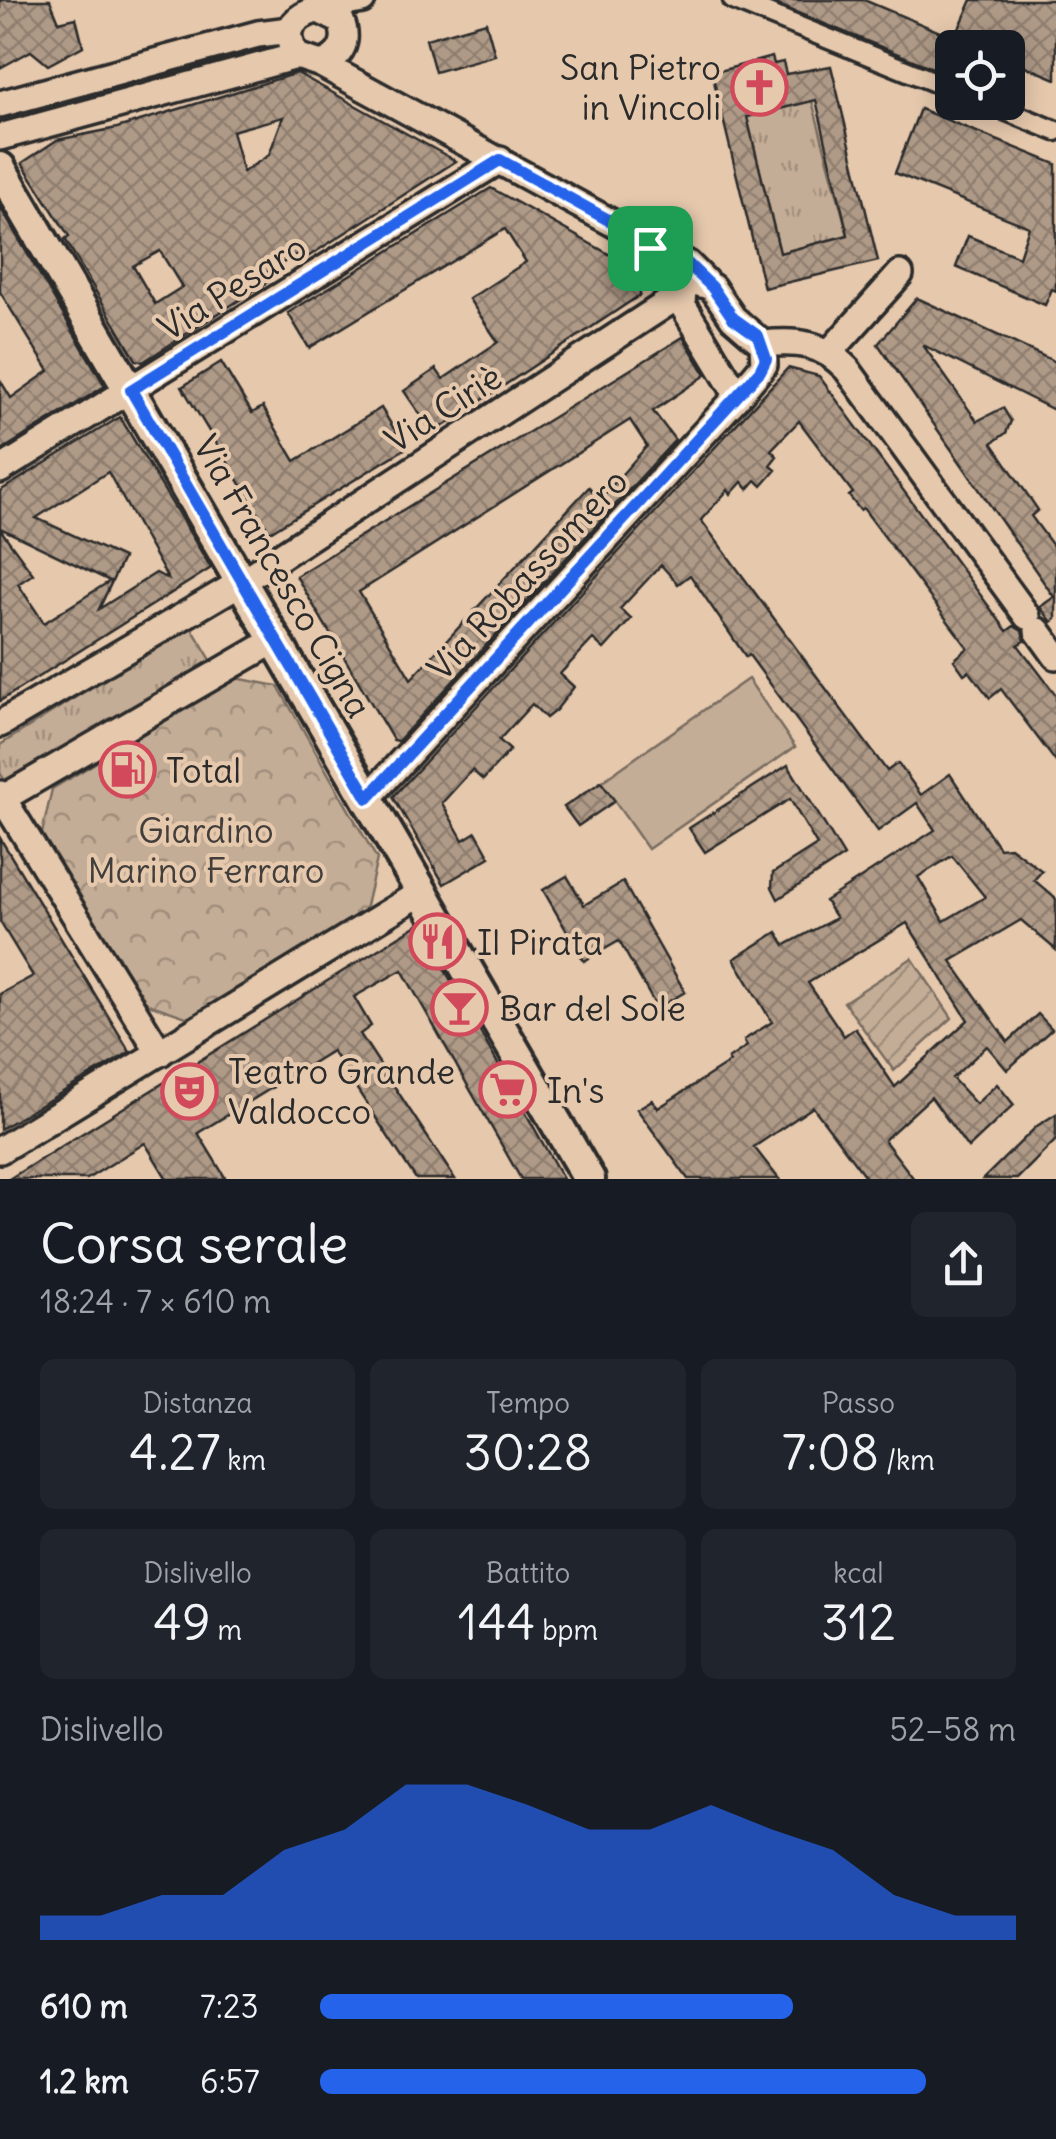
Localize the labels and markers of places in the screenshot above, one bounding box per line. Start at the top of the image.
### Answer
place label: San Pietro in Vincoli [560,45,721,129]
church icon: San Pietro in Vincoli [730,57,790,117]
pin [608,206,693,291]
fuel station icon: Total [97,740,157,800]
place label: Total [166,748,241,792]
restaurant icon: Il Pirata [408,912,468,972]
place label: Il Pirata [477,920,603,964]
bar icon: Bar del Sole [430,978,490,1038]
place label: Bar del Sole [499,986,686,1030]
place label: Teatro Grande Valdocco [228,1049,455,1133]
supermarket icon: In's [478,1060,538,1120]
theatre icon: Teatro Grande Valdocco [159,1061,219,1121]
place label: In's [547,1068,604,1112]

